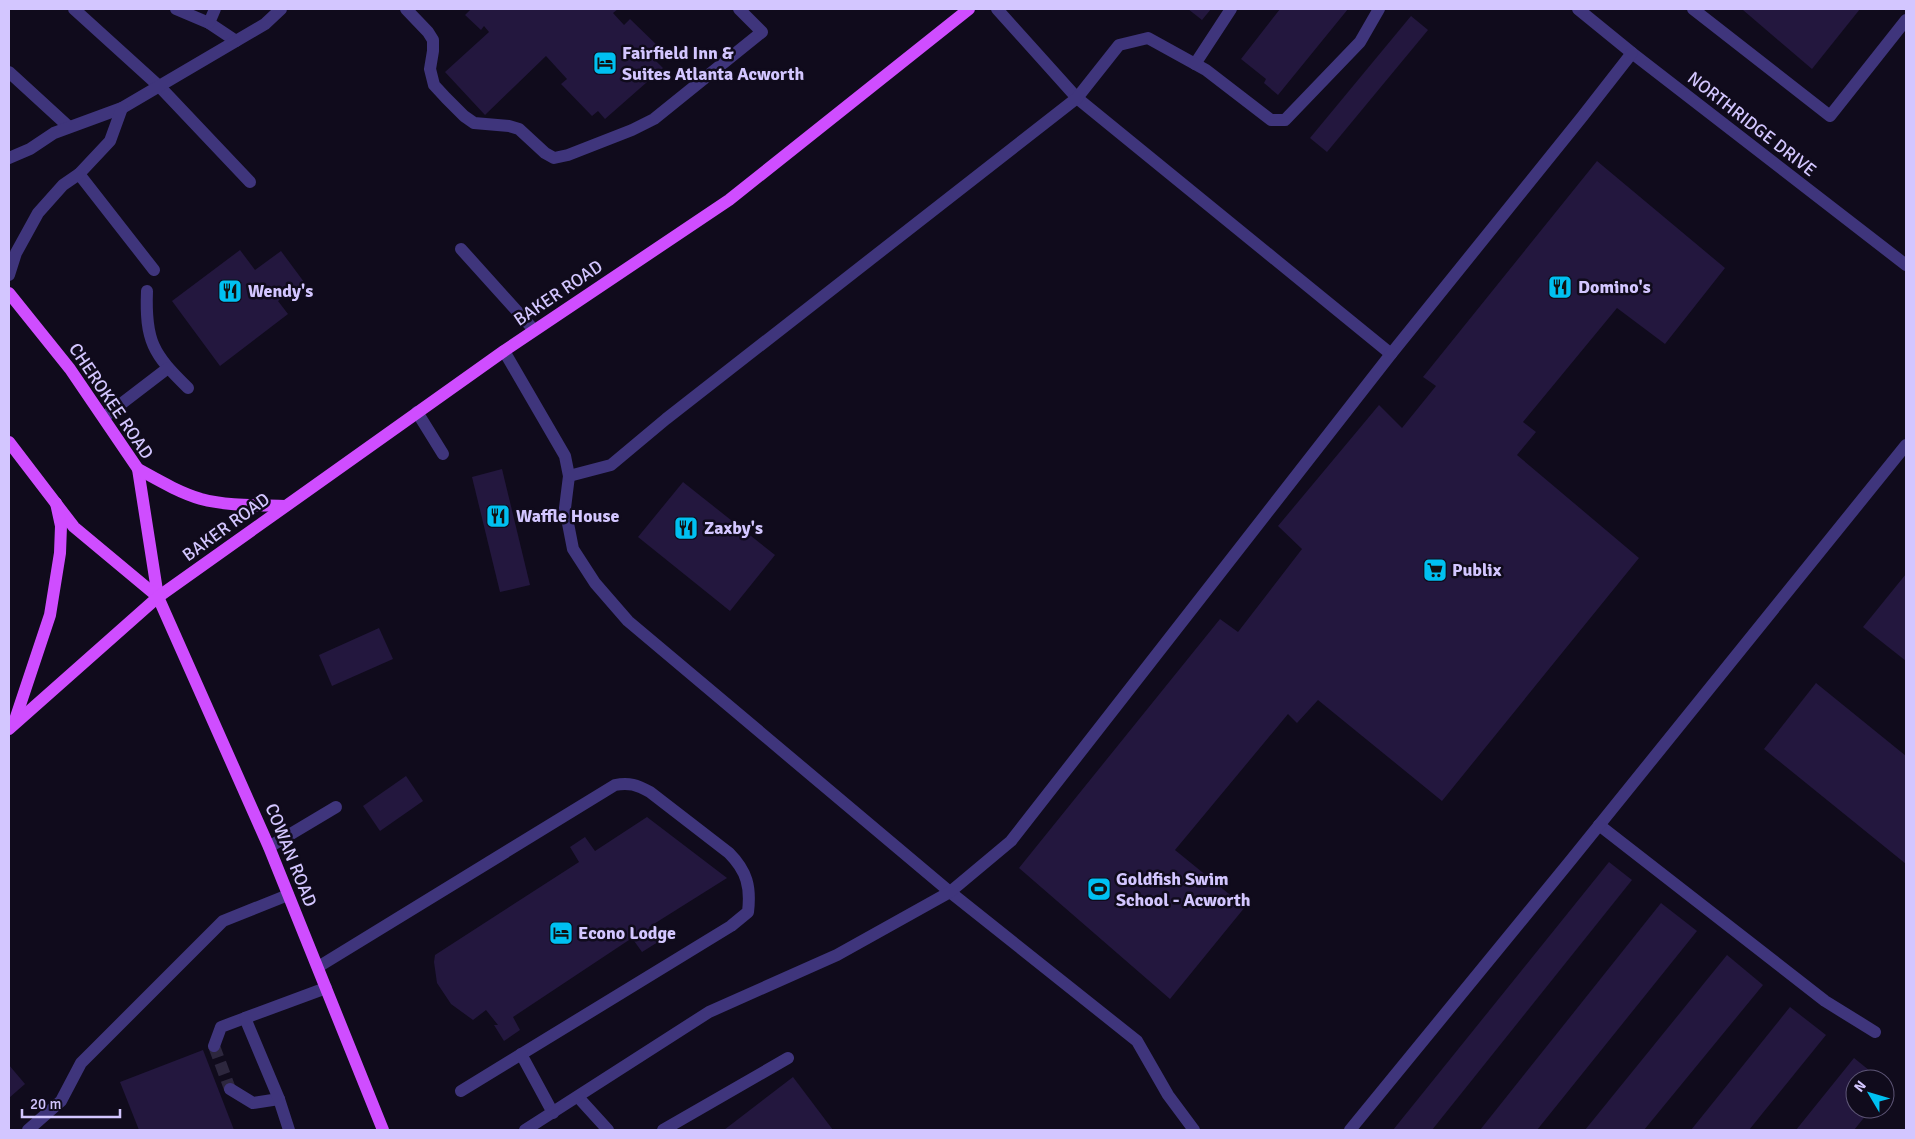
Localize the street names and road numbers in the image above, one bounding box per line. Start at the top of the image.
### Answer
street label: NORTHRIDGE DRIVE [1683,67,1821,181]
street label: BAKER ROAD [509,255,607,331]
street label: CHEROKEE ROAD [64,339,158,463]
street label: BAKER ROAD [178,488,274,566]
street label: COWAN ROAD [260,800,322,910]

